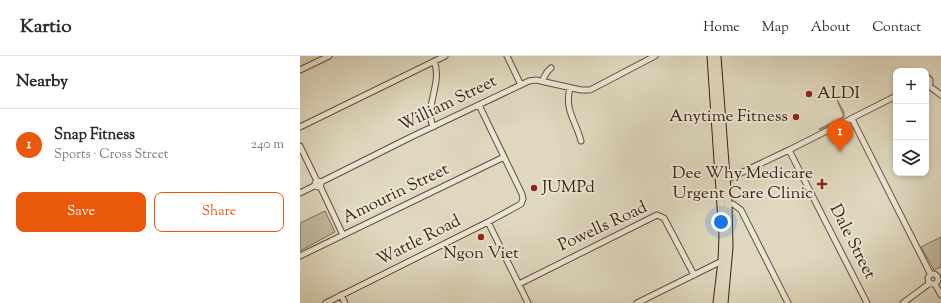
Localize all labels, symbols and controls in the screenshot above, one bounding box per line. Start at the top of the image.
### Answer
text: Kartio [20,14,72,41]
text: Home [703,18,740,38]
text: Map [762,18,789,38]
text: About [811,18,850,38]
text: Contact [872,18,921,38]
map controls [893,68,929,176]
button: + [893,68,929,104]
text: Nearby [16,70,68,94]
street label: William Street [395,70,501,138]
place label: ALDI [817,82,861,106]
marker: ALDI [804,89,814,99]
button: − [893,104,929,140]
place label: Anytime Fitness [669,105,788,129]
marker: Anytime Fitness [791,112,801,122]
pin: 1 [827,119,853,152]
text: Snap Fitness [54,125,135,146]
text: 1 [27,136,31,154]
text: 240 m [251,136,284,154]
button: layers [893,140,929,176]
text: Sports · Cross Street [54,146,168,164]
street label: Amourin Street [339,158,453,230]
place label: Dee Why Medicare Urgent Care Clinic [672,162,813,206]
place label: JUMPd [541,176,595,200]
marker: Dee Why Medicare Urgent Care Clinic [816,178,828,190]
marker: JUMPd [529,183,539,193]
button: Save [16,192,146,232]
button: Share [154,192,284,232]
street label: Powells Road [555,196,652,258]
street label: Dale Street [823,200,881,284]
street label: Wattle Road [373,209,466,272]
your location [711,212,731,232]
marker: Ngon Viet [476,232,486,242]
place label: Ngon Viet [443,242,519,266]

